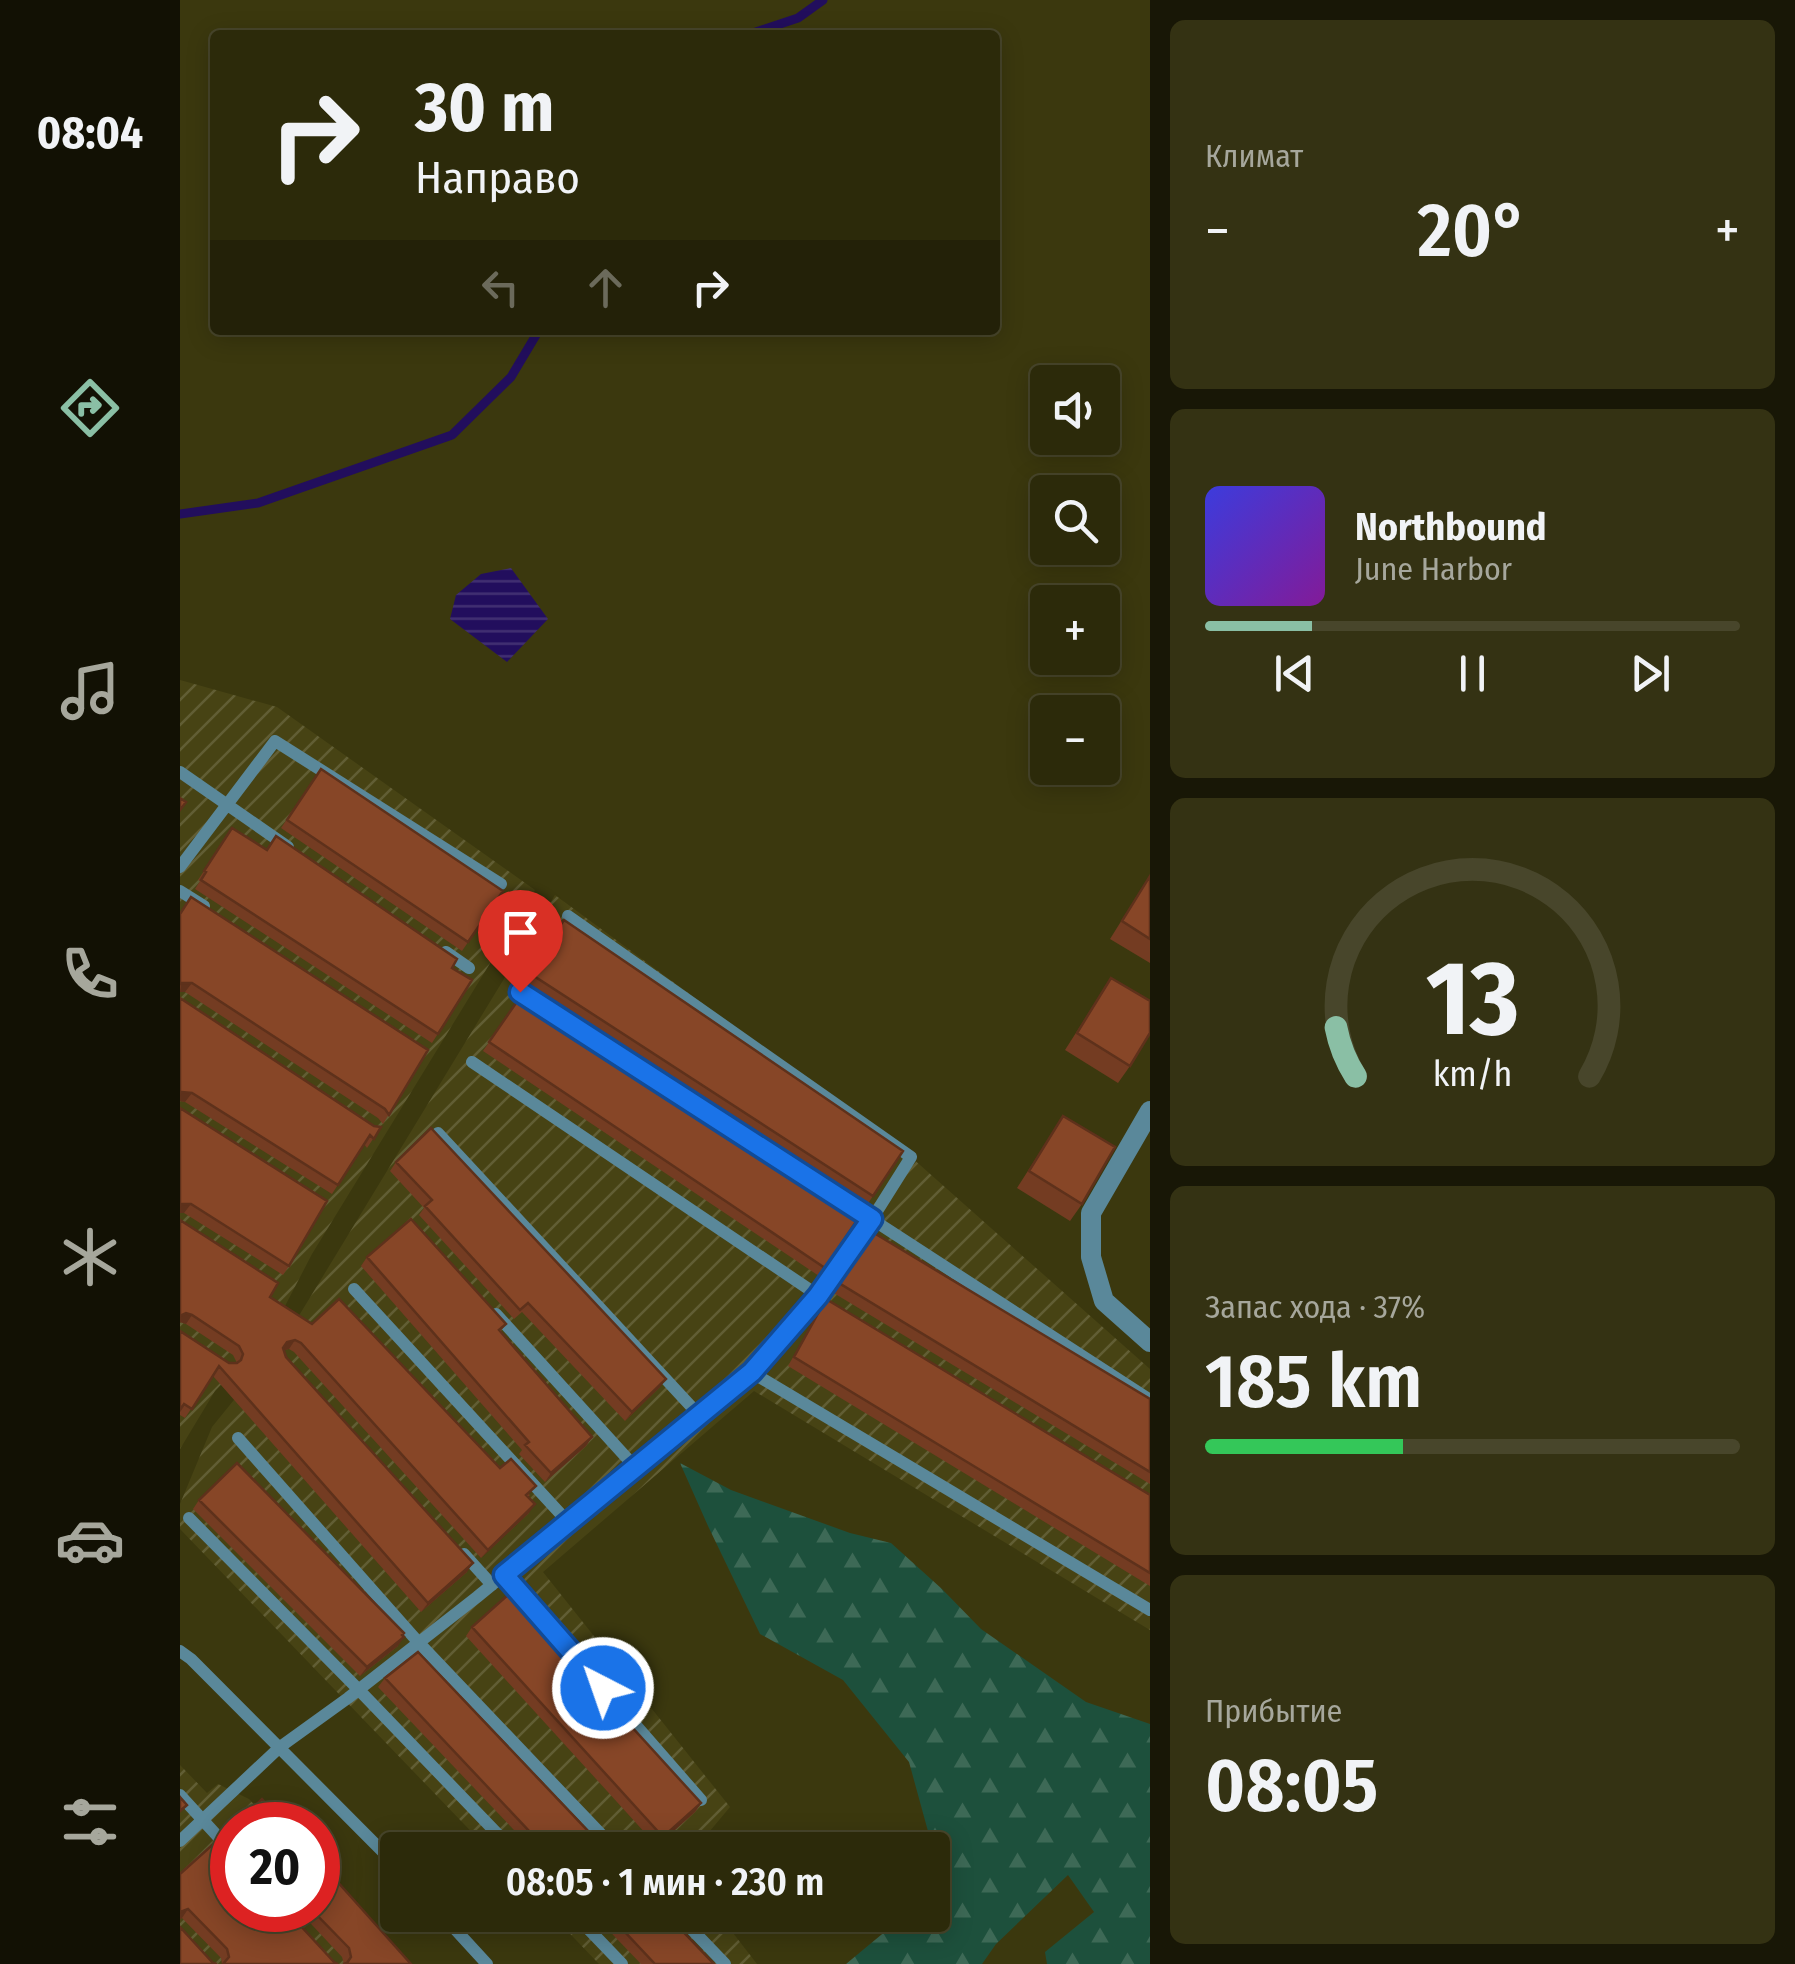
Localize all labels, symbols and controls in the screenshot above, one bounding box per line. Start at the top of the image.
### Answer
text: 30 m [415,66,554,150]
icon: right [250,70,380,200]
text: 08:04 [37,106,143,160]
text: Климат [1205,137,1303,175]
text: Направо [415,151,580,205]
text: 20° [1417,186,1527,276]
text: − [1205,198,1230,264]
text: + [1715,198,1740,264]
icon: left [473,260,528,315]
icon: ahead [578,260,633,315]
icon: right [683,260,738,315]
map controls [1030,365,1120,785]
button: sound [1030,365,1120,455]
icon: directions [55,373,125,443]
button: search [1030,475,1120,565]
text: Northbound [1355,504,1547,550]
text: June Harbor [1355,550,1512,588]
button: + [1030,585,1120,675]
icon: previous [1267,646,1322,701]
icon: pause [1445,646,1500,701]
icon: next [1623,646,1678,701]
icon: music [55,656,125,726]
button: − [1030,695,1120,785]
pin [478,890,563,993]
icon: arrive [493,905,548,960]
text: 13 [1426,937,1519,1062]
icon: phone [55,939,125,1009]
text: km/h [1433,1053,1512,1095]
icon: climate [55,1222,125,1292]
text: Запас хода · 37% [1205,1288,1425,1326]
text: 185 km [1205,1337,1422,1427]
icon: car [55,1505,125,1575]
position arrow [551,1636,655,1740]
text: Прибытие [1205,1692,1342,1730]
text: 08:05 [1205,1741,1378,1831]
icon: filters [55,1787,125,1857]
speed limit sign: 20 [210,1802,340,1932]
text: 08:05 · 1 мин · 230 m [506,1859,824,1905]

